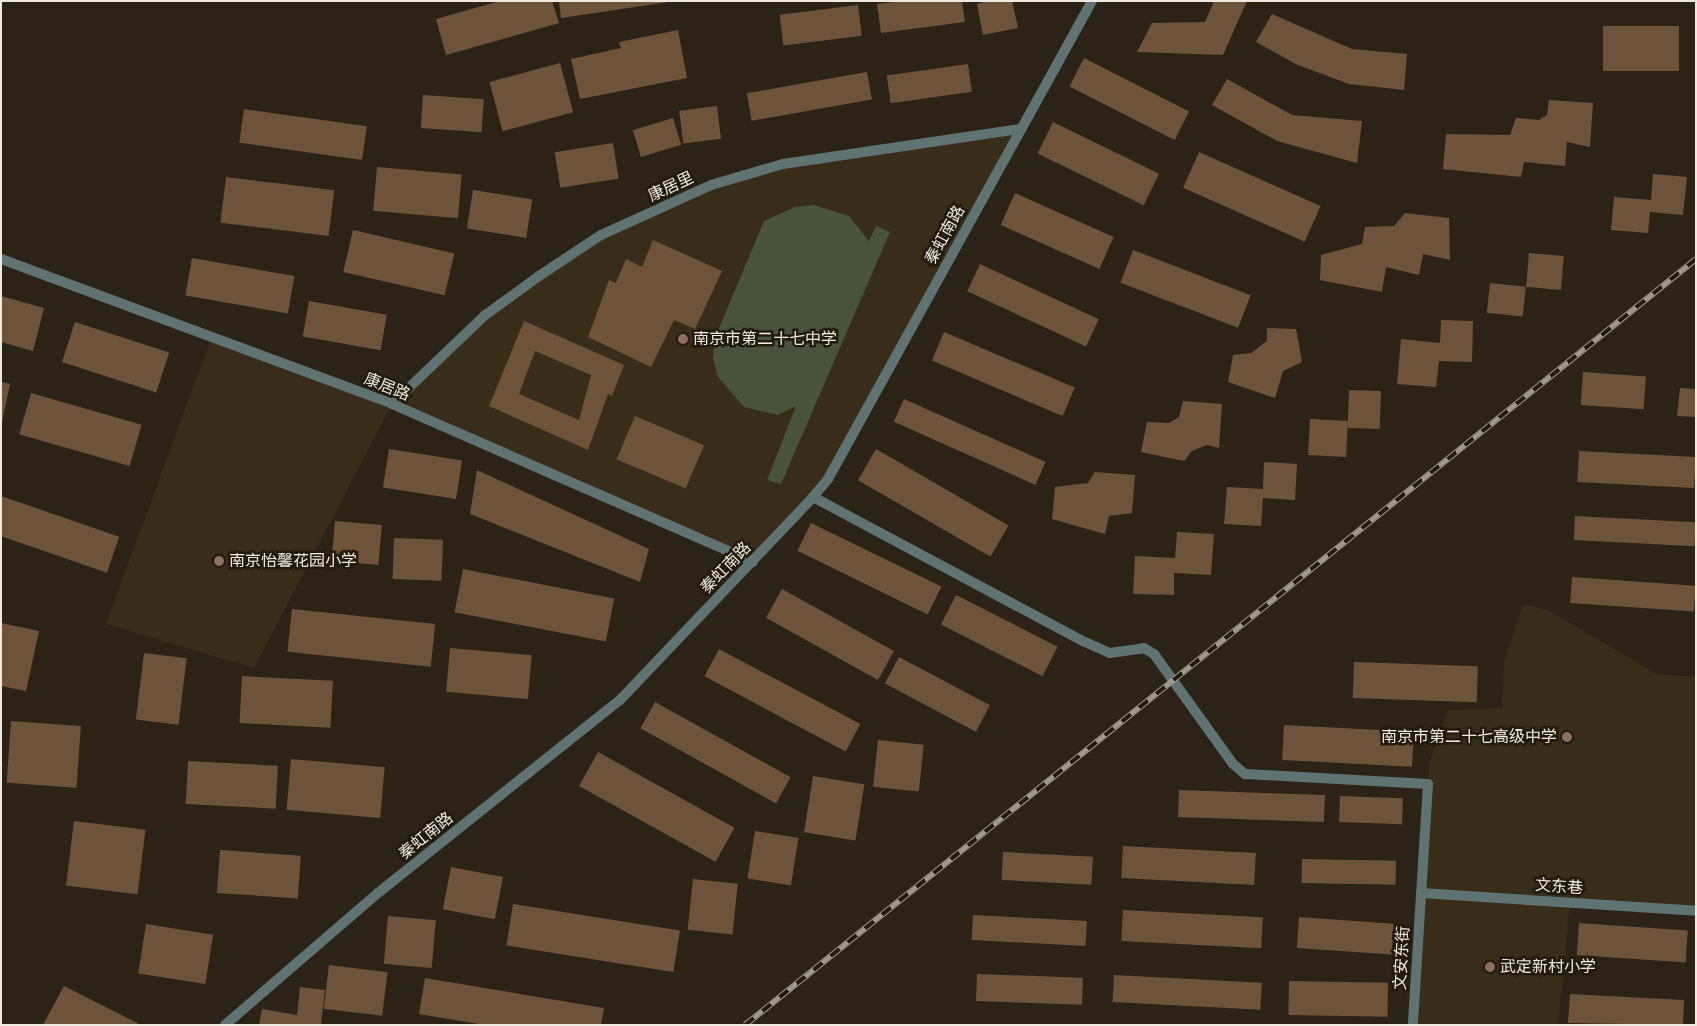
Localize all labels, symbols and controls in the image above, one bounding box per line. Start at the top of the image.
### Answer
street label: 康居里 [645,168,697,206]
street label: 秦虹南路 [921,202,969,268]
place label: 南京市第二十七中学 [693,329,837,349]
marker: 南京市第二十七中学 [677,333,689,345]
street label: 康居路 [361,369,413,405]
street label: 秦虹南路 [697,538,755,598]
place label: 南京怡馨花园小学 [229,551,357,571]
marker: 南京怡馨花园小学 [213,555,225,567]
place label: 南京市第二十七高级中学 [1381,727,1557,747]
marker: 南京市第二十七高级中学 [1561,731,1573,743]
street label: 秦虹南路 [395,808,457,864]
street label: 文东巷 [1534,876,1584,898]
street label: 文安东街 [1391,926,1413,990]
place label: 武定新村小学 [1500,957,1596,977]
marker: 武定新村小学 [1484,961,1496,973]

